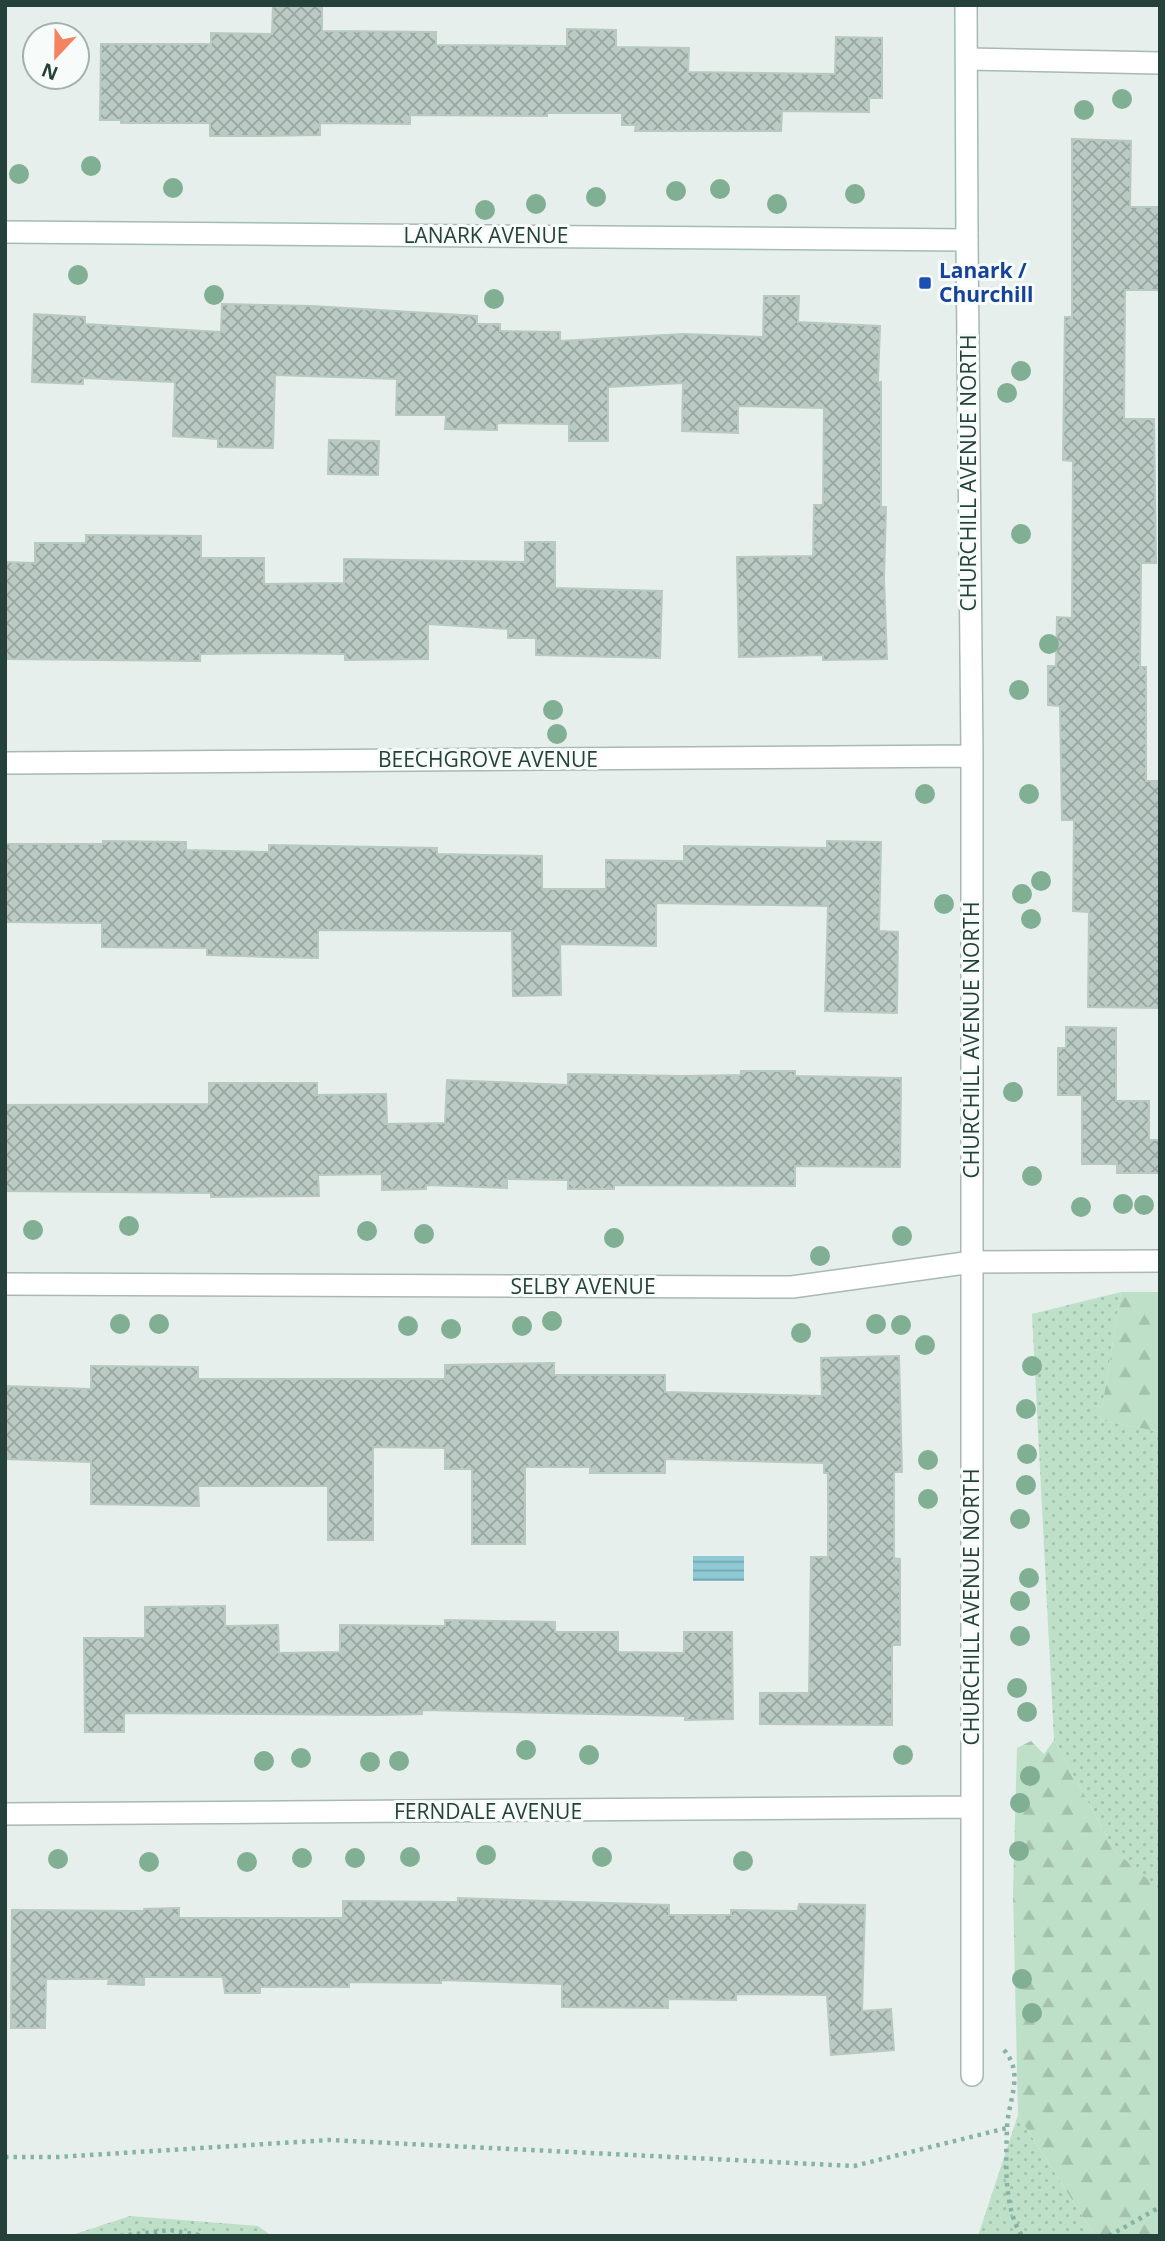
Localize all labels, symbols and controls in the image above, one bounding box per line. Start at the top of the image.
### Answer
north arrow [21,21,91,91]
text: N [38,57,62,87]
street label: LANARK AVENUE [404,221,568,249]
place label: Lanark / Churchill [939,256,1033,308]
marker: Lanark / Churchill [917,275,933,291]
street label: CHURCHILL AVENUE NORTH [954,335,982,611]
street label: BEECHGROVE AVENUE [378,745,598,773]
street label: CHURCHILL AVENUE NORTH [957,902,985,1178]
street label: SELBY AVENUE [510,1272,656,1300]
street label: CHURCHILL AVENUE NORTH [957,1469,985,1745]
street label: FERNDALE AVENUE [394,1797,582,1825]

